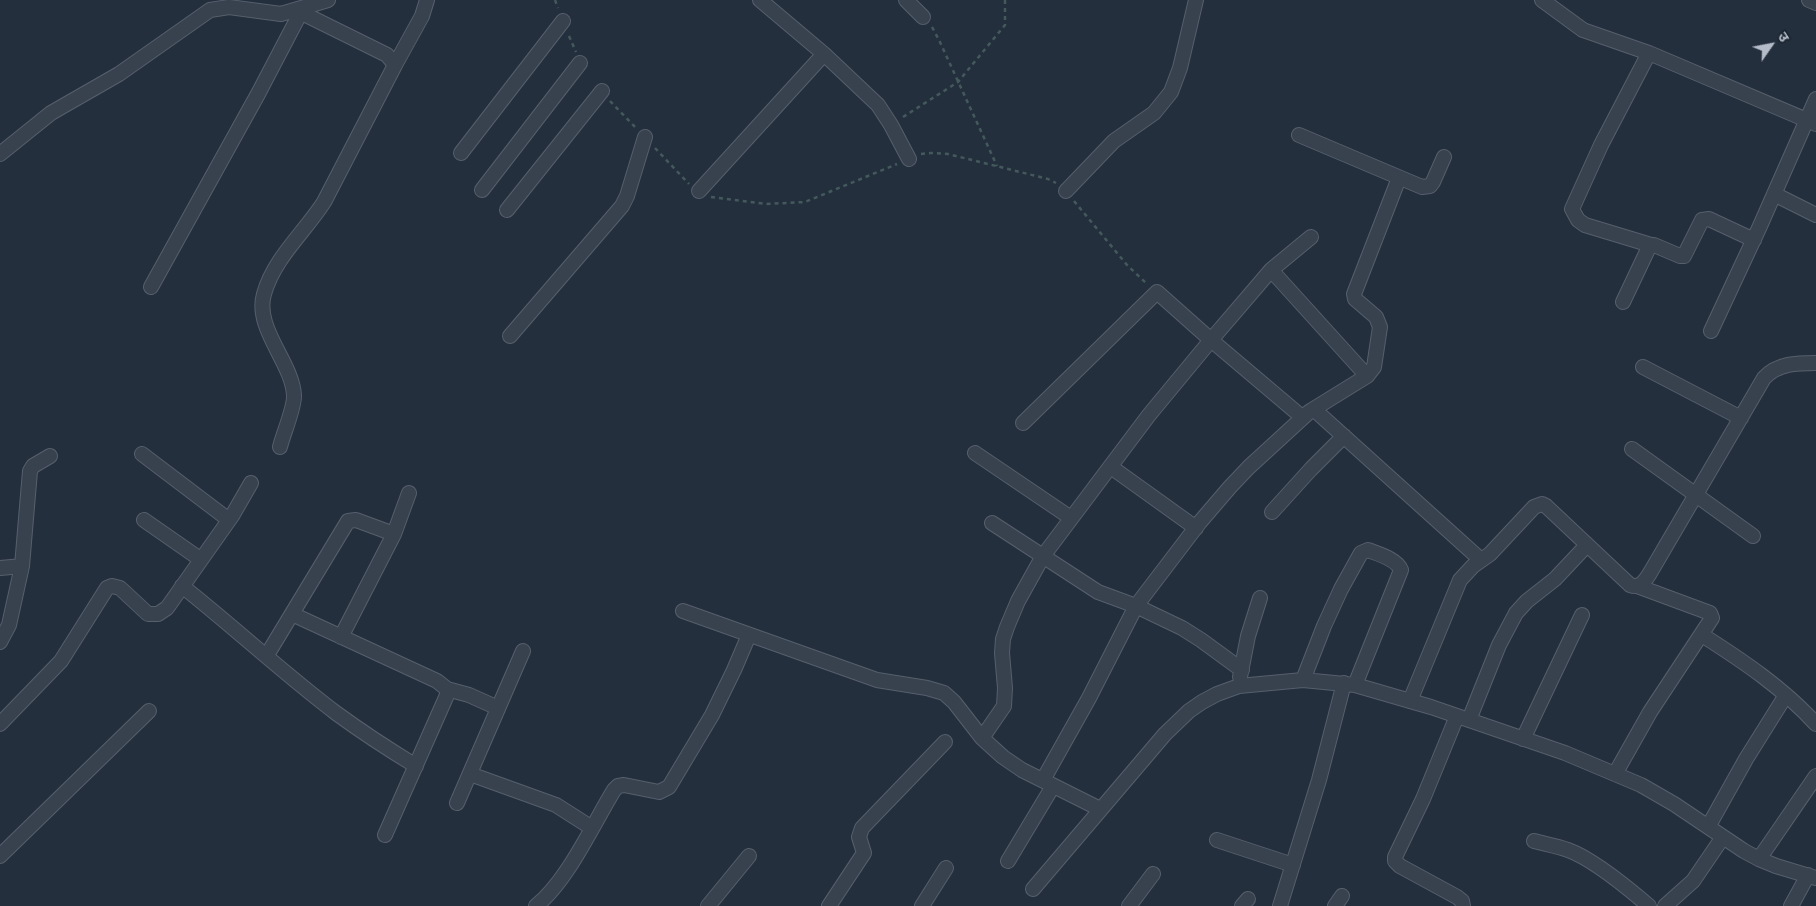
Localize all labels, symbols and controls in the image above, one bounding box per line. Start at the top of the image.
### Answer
north arrow [1746,20,1796,70]
text: उ [1775,29,1793,45]

